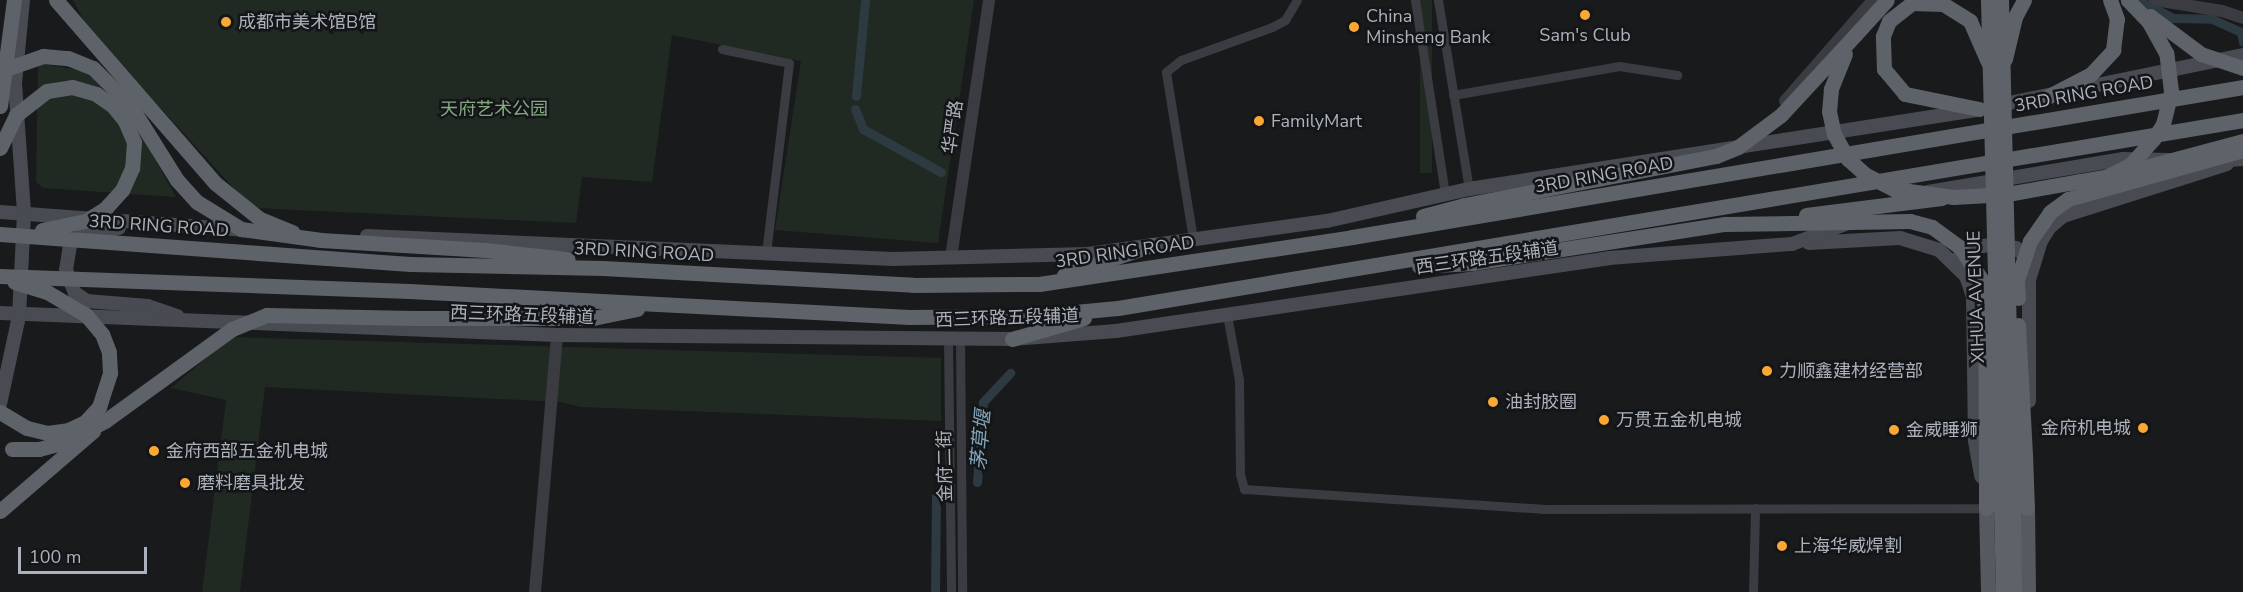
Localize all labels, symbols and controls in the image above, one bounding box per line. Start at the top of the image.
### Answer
place label: China Minsheng Bank [1366,6,1491,48]
marker: Sam's Club [1578,8,1592,22]
place label: 成都市美术馆B馆 [238,11,376,33]
marker: 成都市美术馆B馆 [219,15,233,29]
marker: China Minsheng Bank [1347,20,1361,34]
place label: Sam's Club [1539,24,1631,46]
street label: 3RD RING ROAD [2013,71,2155,117]
park label: 天府艺术公园 [440,98,548,120]
street label: 华严路 [939,99,967,155]
place label: FamilyMart [1271,110,1362,132]
marker: FamilyMart [1252,114,1266,128]
street label: 3RD RING ROAD [1533,152,1675,198]
street label: 3RD RING ROAD [88,210,230,242]
street label: XIHUA AVENUE [1963,230,1989,364]
street label: 3RD RING ROAD [1054,232,1196,272]
street label: 西三环路五段辅道 [1414,237,1560,279]
street label: 3RD RING ROAD [573,238,715,266]
street label: 西三环路五段辅道 [450,302,594,328]
street label: 西三环路五段辅道 [935,305,1079,331]
place label: 力顺鑫建材经营部 [1779,360,1923,382]
marker: 力顺鑫建材经营部 [1760,364,1774,378]
place label: 油封胶圈 [1505,391,1577,413]
marker: 油封胶圈 [1486,395,1500,409]
water label: 茅草堰 [966,409,996,471]
place label: 万贯五金机电城 [1616,409,1742,431]
marker: 万贯五金机电城 [1597,413,1611,427]
place label: 金府机电城 [2041,417,2131,439]
place label: 金威睡狮 [1906,419,1978,441]
marker: 金府机电城 [2136,421,2150,435]
marker: 金威睡狮 [1887,423,1901,437]
street label: 金府二街 [934,430,956,502]
place label: 金府西部五金机电城 [166,440,328,462]
marker: 金府西部五金机电城 [147,444,161,458]
place label: 磨料磨具批发 [197,472,305,494]
marker: 磨料磨具批发 [178,476,192,490]
scale bar [21,535,150,573]
place label: 上海华威焊割 [1794,535,1902,557]
marker: 上海华威焊割 [1775,539,1789,553]
text: 100 m [29,545,81,569]

